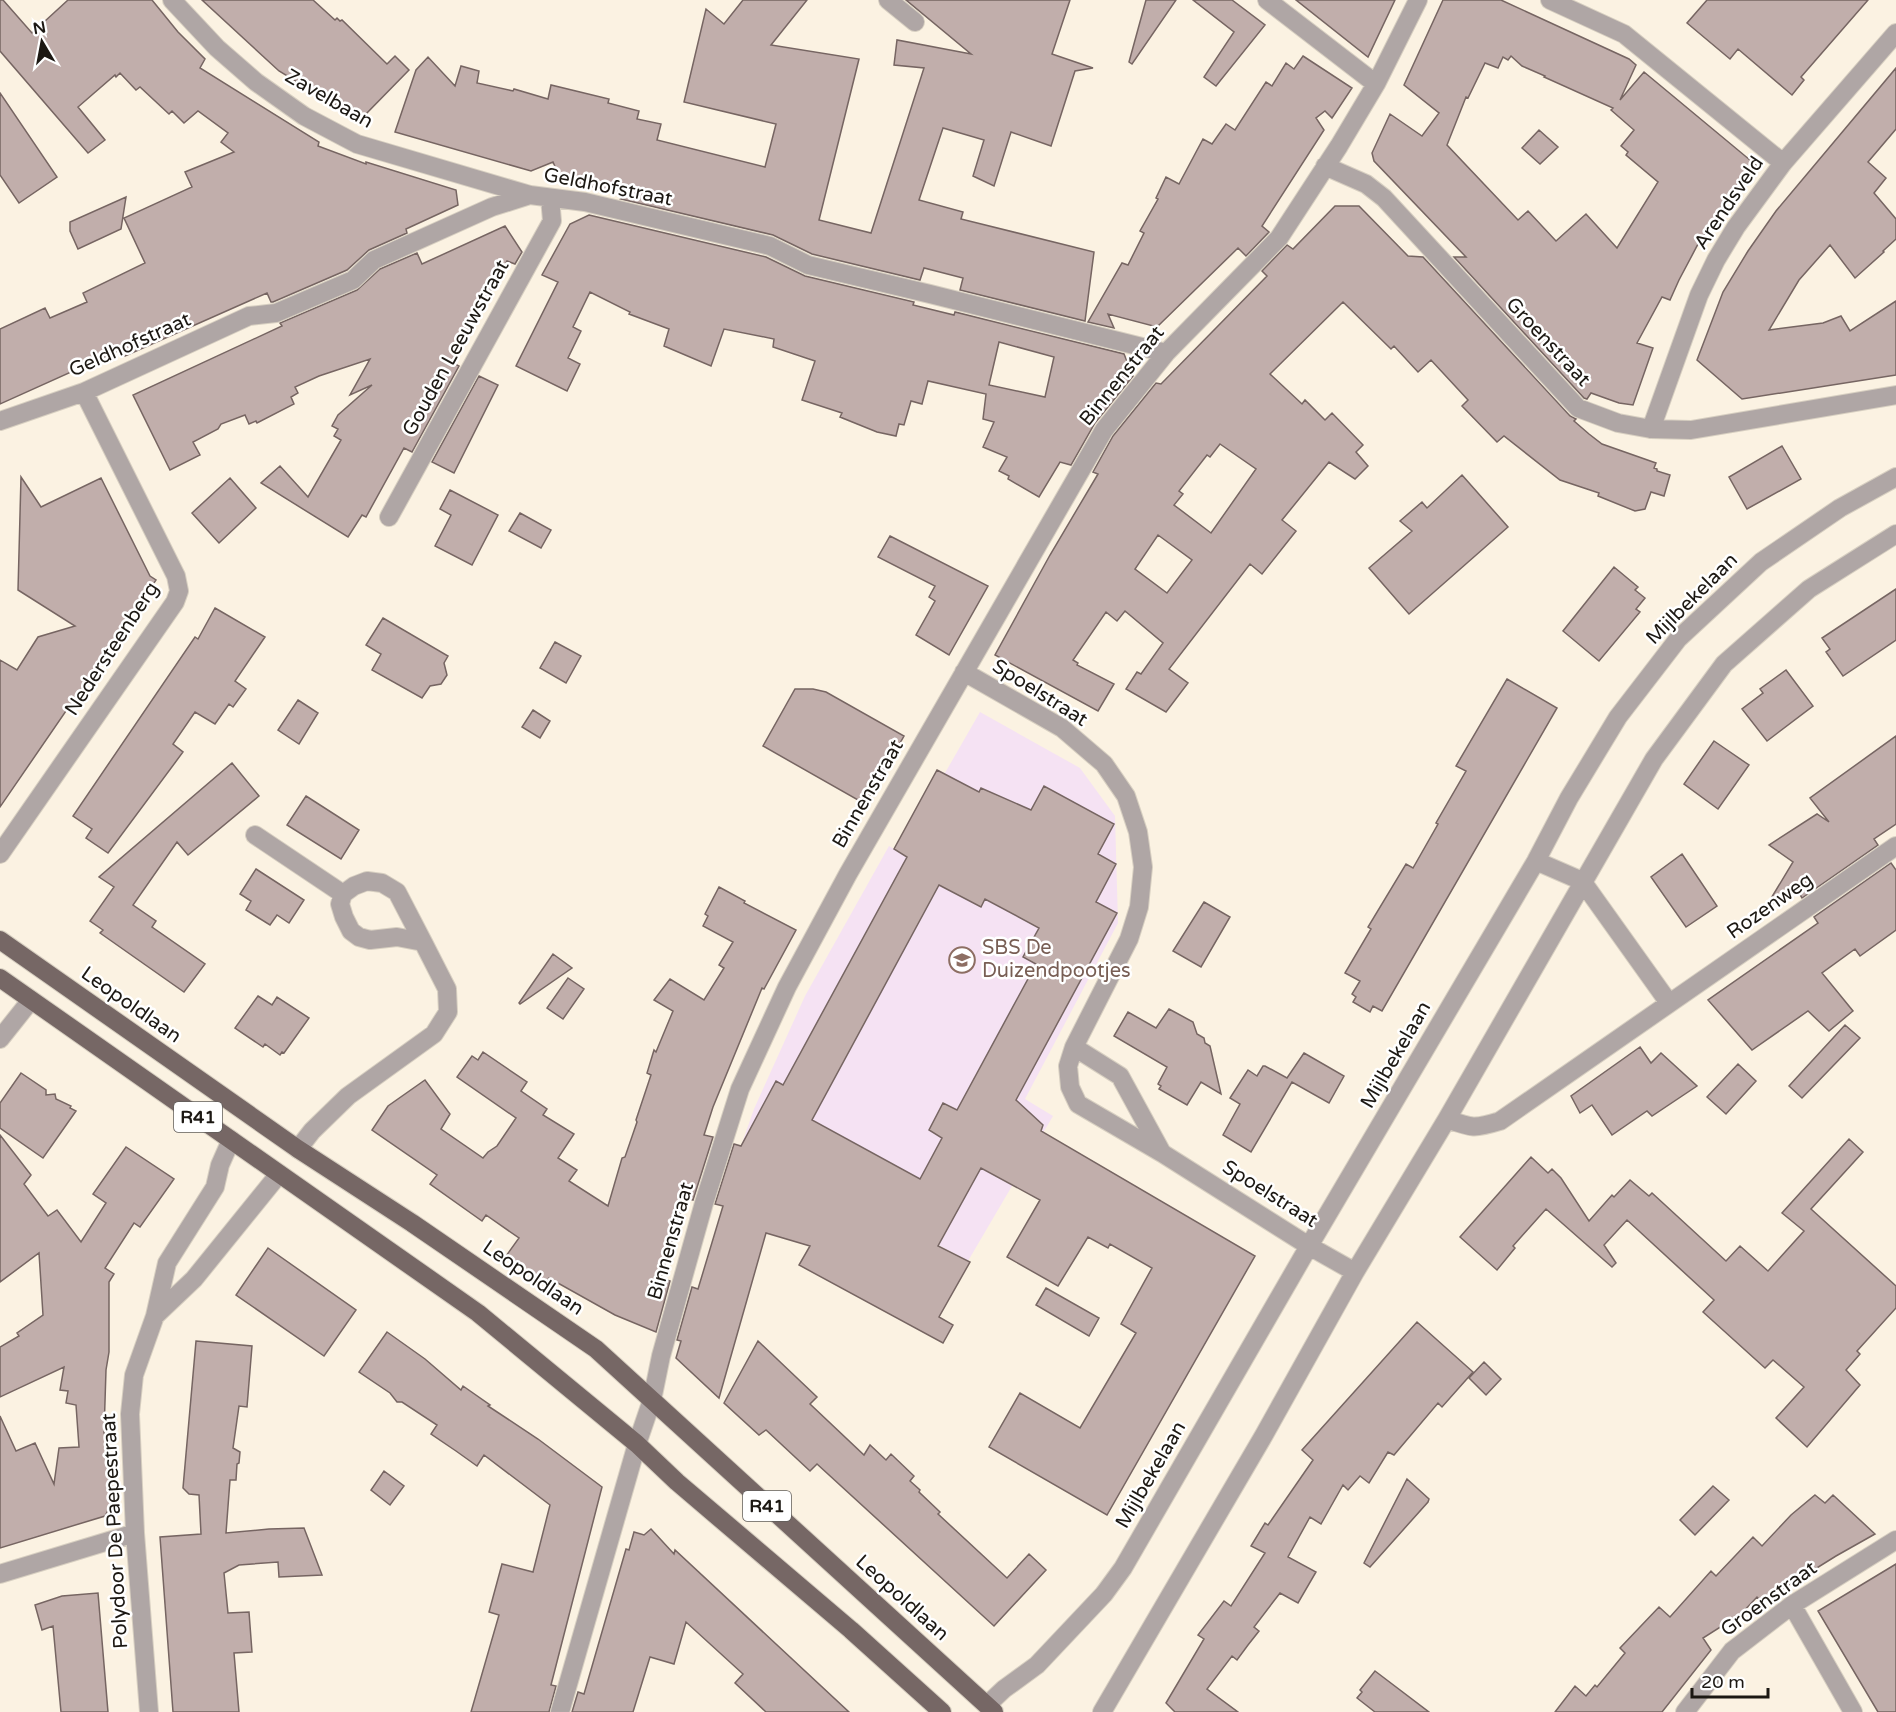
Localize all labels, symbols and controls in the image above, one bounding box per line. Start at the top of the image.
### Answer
north arrow [12,12,72,72]
text: N [32,17,48,39]
street label: Zavelbaan [281,64,377,134]
street label: Arendsveld [1689,152,1769,254]
street label: Geldhofstraat [542,163,675,211]
street label: Gouden Leeuwstraat [398,255,515,440]
street label: Groenstraat [1501,293,1596,392]
street label: Geldhofstraat [65,307,195,383]
street label: Binnenstraat [1075,321,1170,431]
street label: Mijlbekelaan [1641,548,1743,650]
street label: Nedersteenberg [60,578,164,720]
street label: Spoelstraat [988,654,1092,732]
street label: Binnenstraat [827,735,909,853]
street label: Rozenweg [1722,868,1818,944]
place label: SBS De Duizendpootjes [982,936,1131,983]
school or university icon: SBS De Duizendpootjes [947,945,977,975]
street label: Leopoldlaan [76,962,186,1048]
street label: Mijlbekelaan [1356,997,1436,1113]
road number: R41 [174,1102,222,1132]
street label: Spoelstraat [1218,1155,1322,1233]
street label: Binnenstraat [643,1179,699,1303]
street label: Leopoldlaan [478,1235,588,1321]
street label: Polydoor De Paepestraat [97,1412,133,1649]
street label: Mijlbekelaan [1111,1417,1191,1533]
road number: R41 [743,1491,791,1521]
street label: Leopoldlaan [850,1550,954,1646]
street label: Groenstraat [1716,1556,1822,1642]
scale bar [1692,1661,1768,1699]
text: 20 m [1701,1671,1745,1693]

